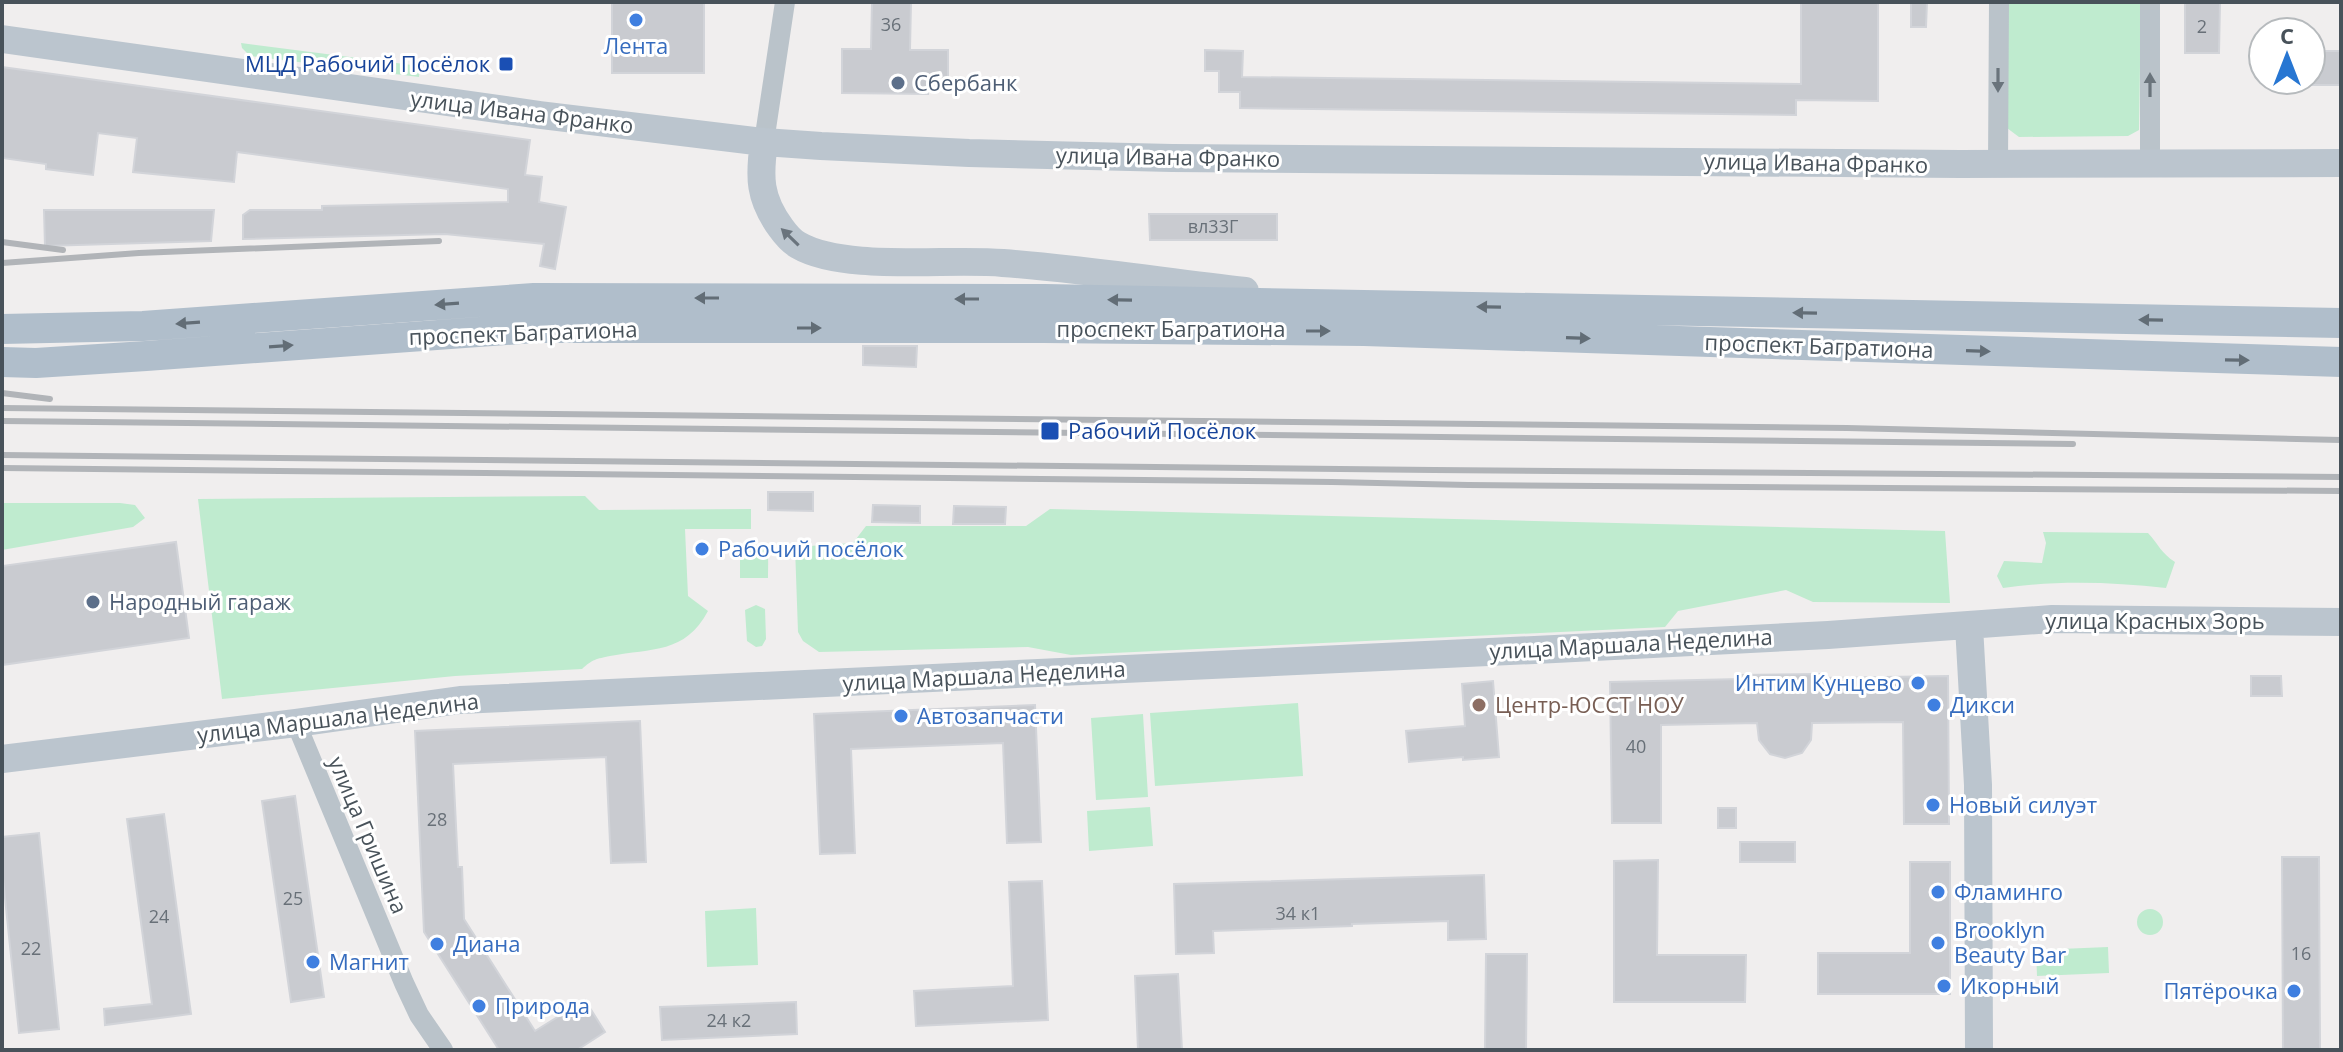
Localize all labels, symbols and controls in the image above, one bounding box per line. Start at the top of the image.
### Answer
marker: Лента [627,11,645,29]
house number: 36 [881,12,901,36]
house number: 2 [2197,14,2207,38]
north arrow [2247,16,2327,96]
text: С [2280,20,2294,50]
place label: Лента [604,30,668,60]
place label: МЦД Рабочий Посёлок [245,48,491,78]
marker: МЦД Рабочий Посёлок [497,55,515,73]
place label: Сбербанк [914,67,1018,97]
one-way arrow [1992,68,2004,93]
one-way arrow [2144,72,2156,97]
marker: Сбербанк [889,74,907,92]
street label: улица Ивана Франко [409,82,635,140]
street label: улица Ивана Франко [1056,139,1281,173]
street label: улица Ивана Франко [1704,145,1929,179]
house number: вл33Г [1188,214,1238,238]
one-way arrow [781,227,800,246]
one-way arrow [694,292,719,304]
one-way arrow [954,293,979,305]
one-way arrow [1107,294,1132,307]
one-way arrow [434,298,459,311]
one-way arrow [1476,300,1501,313]
one-way arrow [1792,307,1817,319]
street label: проспект Багратиона [408,313,638,351]
street label: проспект Багратиона [1057,313,1285,343]
one-way arrow [2138,314,2163,326]
one-way arrow [175,317,200,330]
one-way arrow [797,322,822,334]
one-way arrow [1306,325,1331,337]
street label: проспект Багратиона [1704,326,1934,364]
one-way arrow [1566,332,1591,345]
one-way arrow [269,339,294,352]
one-way arrow [1966,345,1991,358]
one-way arrow [2225,353,2250,366]
place label: Рабочий Посёлок [1068,415,1257,445]
marker: Рабочий Посёлок [1039,420,1061,442]
place label: Рабочий посёлок [718,533,904,563]
marker: Рабочий посёлок [693,540,711,558]
place label: Народный гараж [109,586,292,616]
marker: Народный гараж [84,593,102,611]
street label: улица Красных Зорь [2045,605,2265,635]
street label: улица Маршала Неделина [1489,621,1773,665]
street label: улица Маршала Неделина [842,653,1126,697]
place label: Интим Кунцево [1735,667,1902,697]
marker: Интим Кунцево [1909,674,1927,692]
street label: улица Маршала Неделина [195,685,480,749]
place label: Центр-ЮССТ НОУ [1495,689,1684,719]
place label: Дикси [1950,689,2015,719]
marker: Центр-ЮССТ НОУ [1470,696,1488,714]
marker: Дикси [1925,696,1943,714]
place label: Автозапчасти [917,700,1064,730]
marker: Автозапчасти [892,707,910,725]
house number: 40 [1626,734,1646,758]
street label: улица Гришина [322,751,416,918]
place label: Новый силуэт [1949,789,2097,819]
marker: Новый силуэт [1924,796,1942,814]
house number: 28 [427,807,447,831]
place label: Фламинго [1954,876,2063,906]
marker: Фламинго [1929,883,1947,901]
house number: 25 [283,886,303,910]
house number: 34 к1 [1276,901,1320,925]
house number: 24 [149,904,169,928]
place label: Brooklyn Beauty Bar [1954,914,2066,969]
place label: Диана [453,928,520,958]
marker: Brooklyn Beauty Bar [1929,934,1947,952]
marker: Диана [428,935,446,953]
house number: 22 [21,936,41,960]
house number: 16 [2291,941,2311,965]
place label: Магнит [329,946,409,976]
marker: Магнит [304,953,322,971]
place label: Икорный [1960,970,2060,1000]
place label: Пятёрочка [2163,975,2278,1005]
marker: Икорный [1935,977,1953,995]
marker: Пятёрочка [2285,982,2303,1000]
place label: Природа [495,990,590,1020]
marker: Природа [470,997,488,1015]
house number: 24 к2 [707,1008,751,1032]

